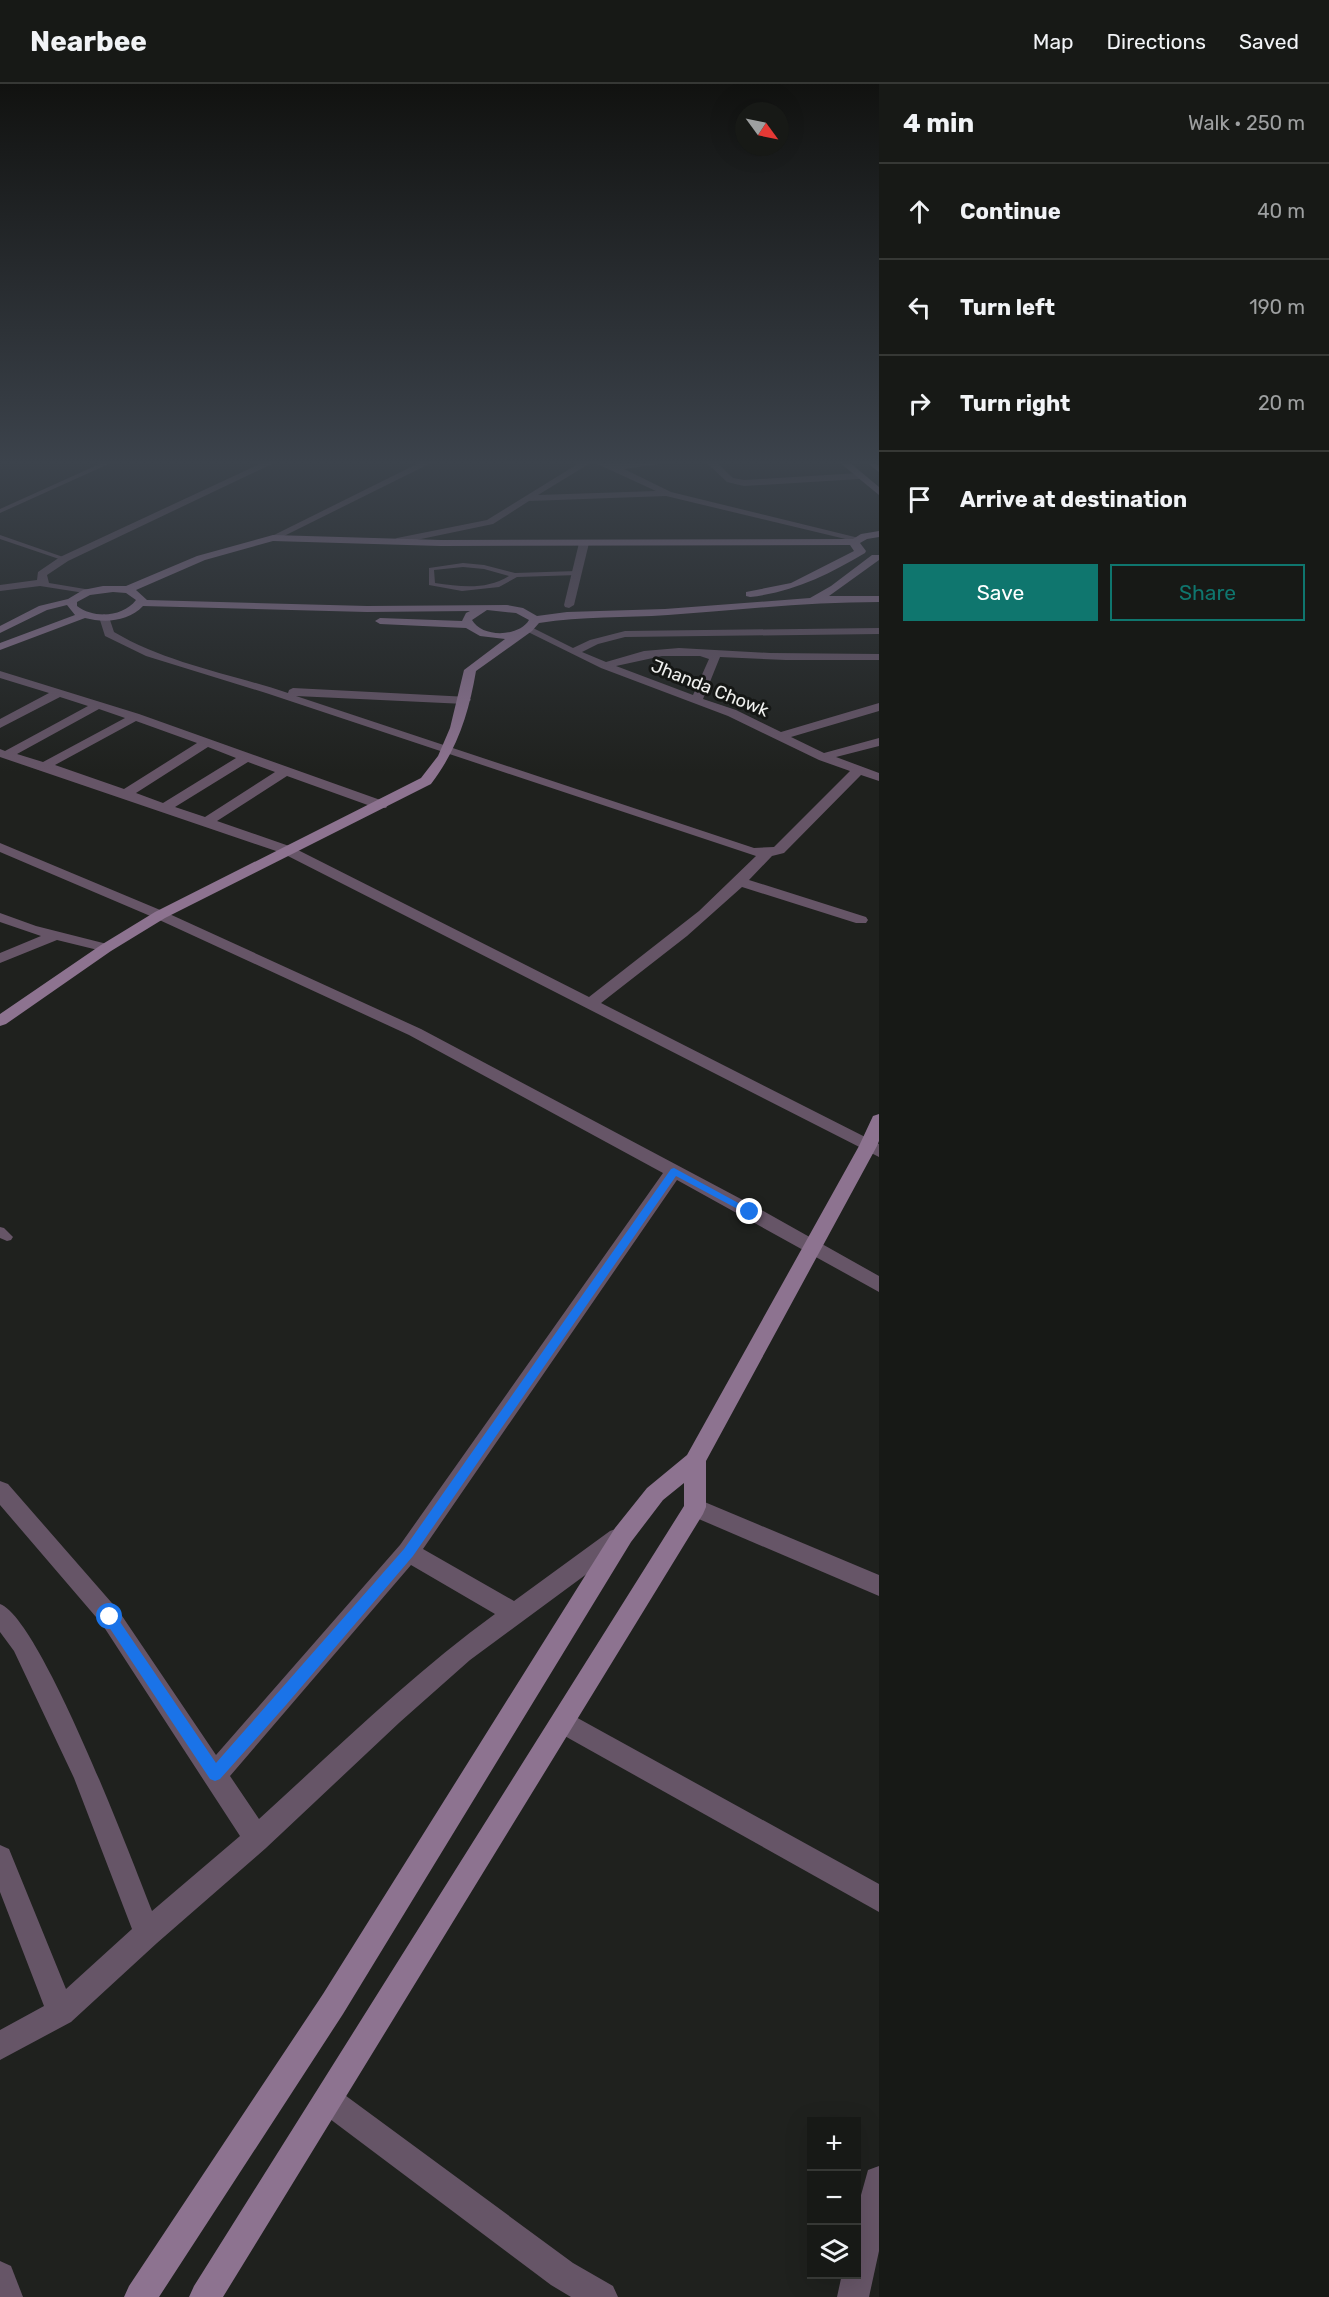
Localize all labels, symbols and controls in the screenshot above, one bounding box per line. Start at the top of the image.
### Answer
text: Nearbee [30,25,147,58]
text: Map [1033,29,1074,54]
text: Directions [1107,29,1206,54]
text: Saved [1239,29,1299,54]
north arrow [735,102,789,156]
text: 4 min [903,108,974,139]
text: Walk · 250 m [1188,111,1305,135]
icon: ahead [903,195,936,228]
text: Continue [960,198,1061,225]
text: 40 m [1257,199,1305,223]
icon: left [903,291,936,324]
text: Turn left [960,294,1055,321]
text: 190 m [1249,295,1305,319]
icon: right [903,387,936,420]
text: Turn right [960,390,1070,417]
text: 20 m [1258,391,1305,415]
icon: arrive [903,483,936,516]
text: Arrive at destination [960,486,1187,513]
button: Save [903,564,1098,621]
button: Share [1110,564,1305,621]
street label: Jhanda Chowk [648,654,773,722]
route end [736,1198,762,1224]
route start [96,1603,122,1629]
map controls [807,2117,861,2279]
button: + [807,2117,861,2171]
button: − [807,2171,861,2225]
button: layers [807,2225,861,2279]

